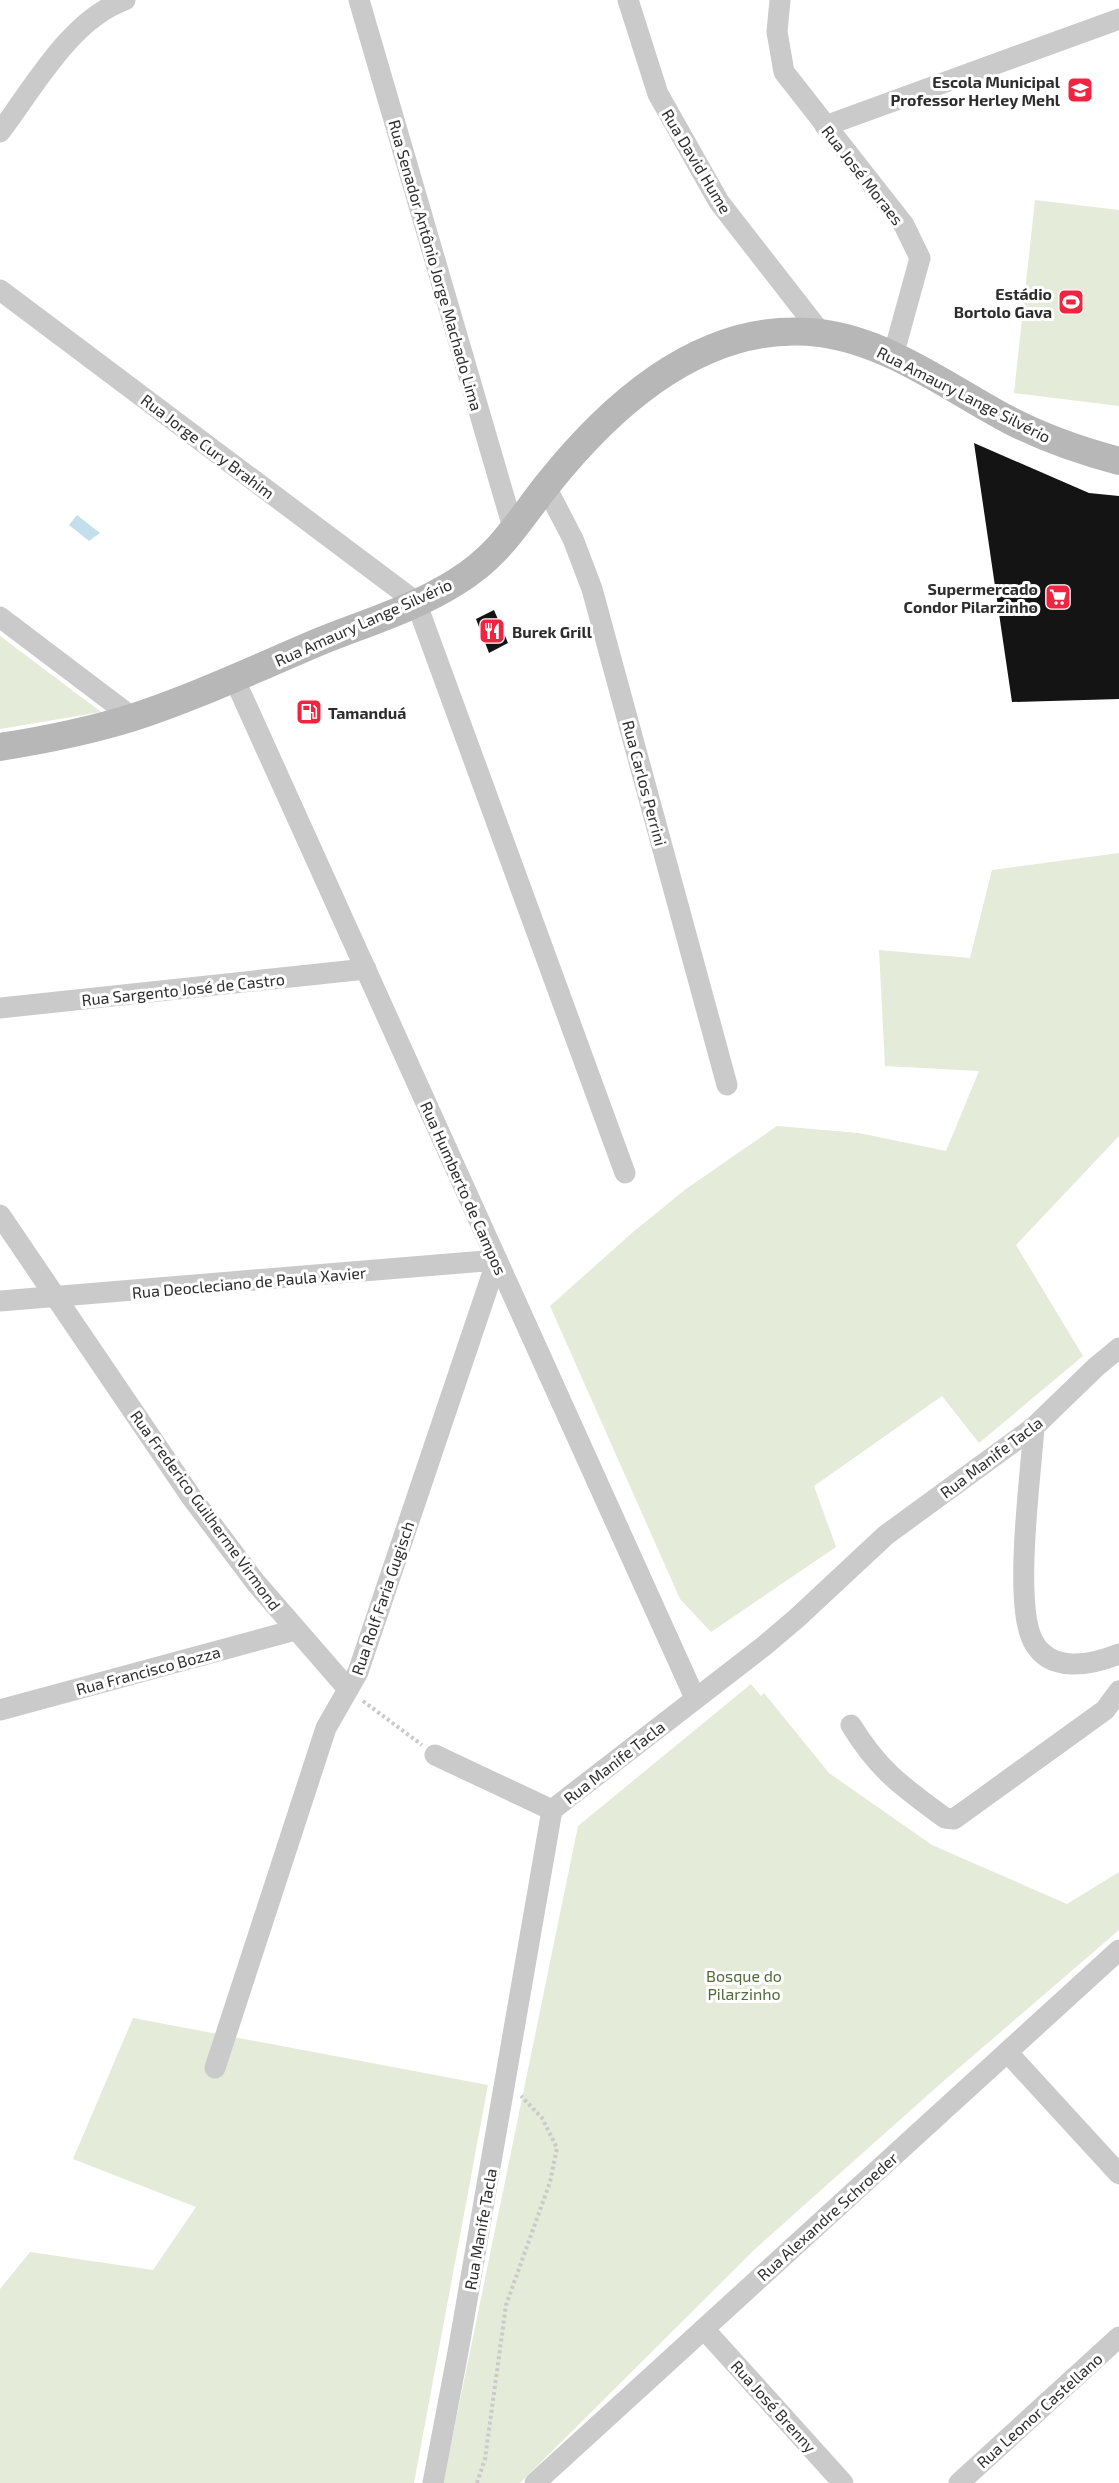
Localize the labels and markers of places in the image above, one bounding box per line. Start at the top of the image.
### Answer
place label: Escola Municipal Professor Herley Mehl [890,72,1061,110]
school or university icon: Escola Municipal Professor Herley Mehl [1065,75,1095,105]
place label: Estádio Bortolo Gava [954,284,1052,321]
sports icon: Estádio Bortolo Gava [1056,287,1086,317]
place label: Supermercado Condor Pilarzinho [904,579,1038,616]
supermarket icon: Supermercado Condor Pilarzinho [1043,582,1073,612]
restaurant icon: Burek Grill [477,616,507,646]
place label: Burek Grill [512,622,593,641]
fuel station icon: Tamanduá [294,697,324,727]
place label: Tamanduá [328,703,406,722]

